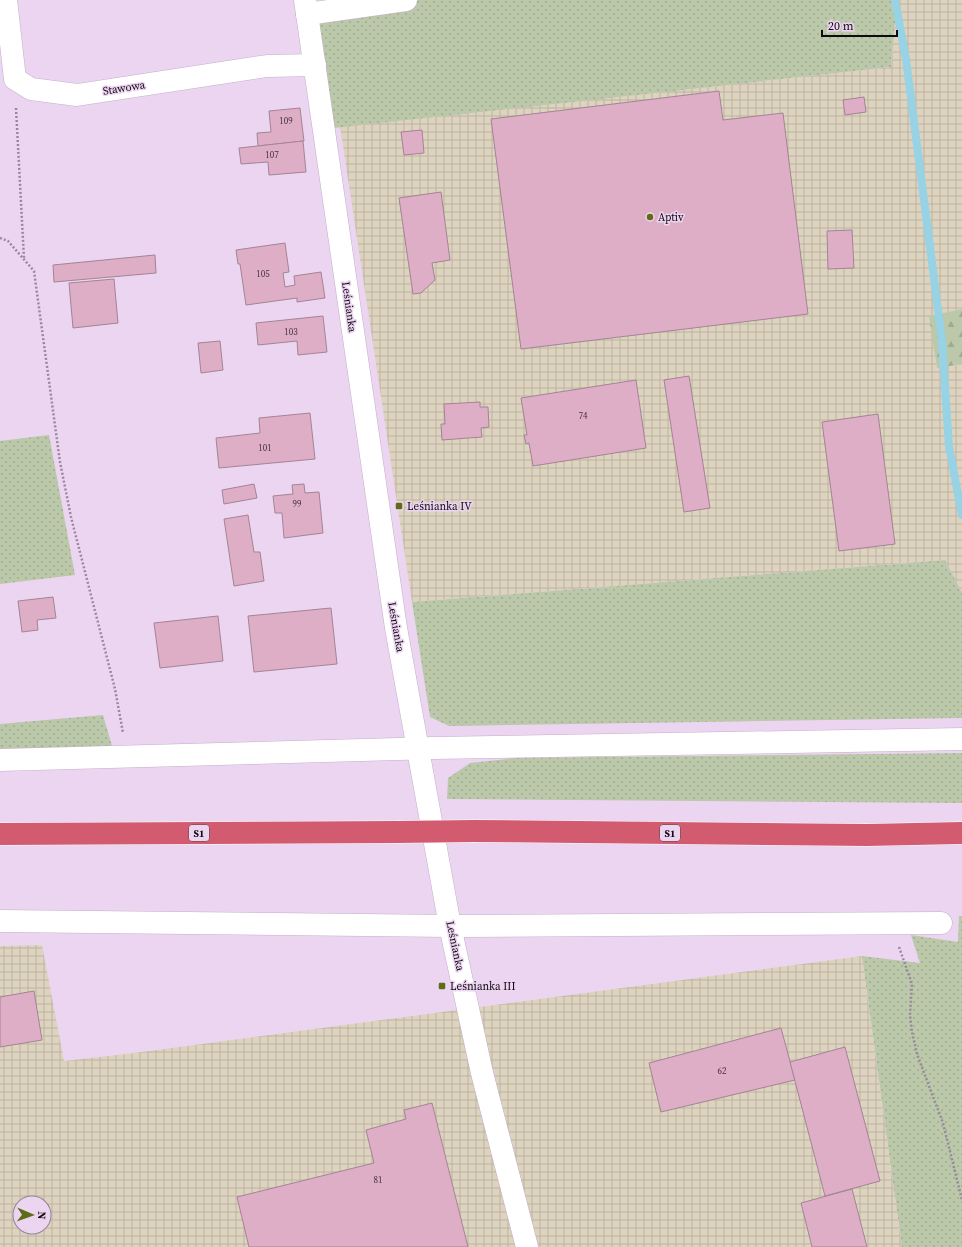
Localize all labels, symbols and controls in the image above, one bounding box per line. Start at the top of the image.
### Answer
scale bar [822,12,897,38]
text: 20 m [828,18,854,34]
street label: Stawowa [102,77,147,99]
house number: 109 [279,115,293,127]
house number: 107 [265,149,279,161]
place label: Aptiv [658,210,684,225]
marker: Aptiv [645,212,655,222]
house number: 105 [256,268,270,280]
street label: Leśnianka [338,281,360,334]
house number: 103 [284,326,298,338]
house number: 74 [578,410,588,422]
house number: 101 [258,442,272,454]
house number: 99 [292,498,302,510]
place label: Leśnianka IV [407,499,472,514]
marker: Leśnianka IV [394,501,404,511]
street label: Leśnianka [384,601,408,654]
road number: S1 [189,825,209,841]
road number: S1 [660,825,680,841]
street label: Leśnianka [442,920,468,973]
place label: Leśnianka III [450,979,516,994]
marker: Leśnianka III [437,981,447,991]
house number: 62 [717,1065,727,1077]
house number: 81 [373,1174,383,1186]
north arrow [12,1195,52,1235]
text: N [34,1211,49,1220]

